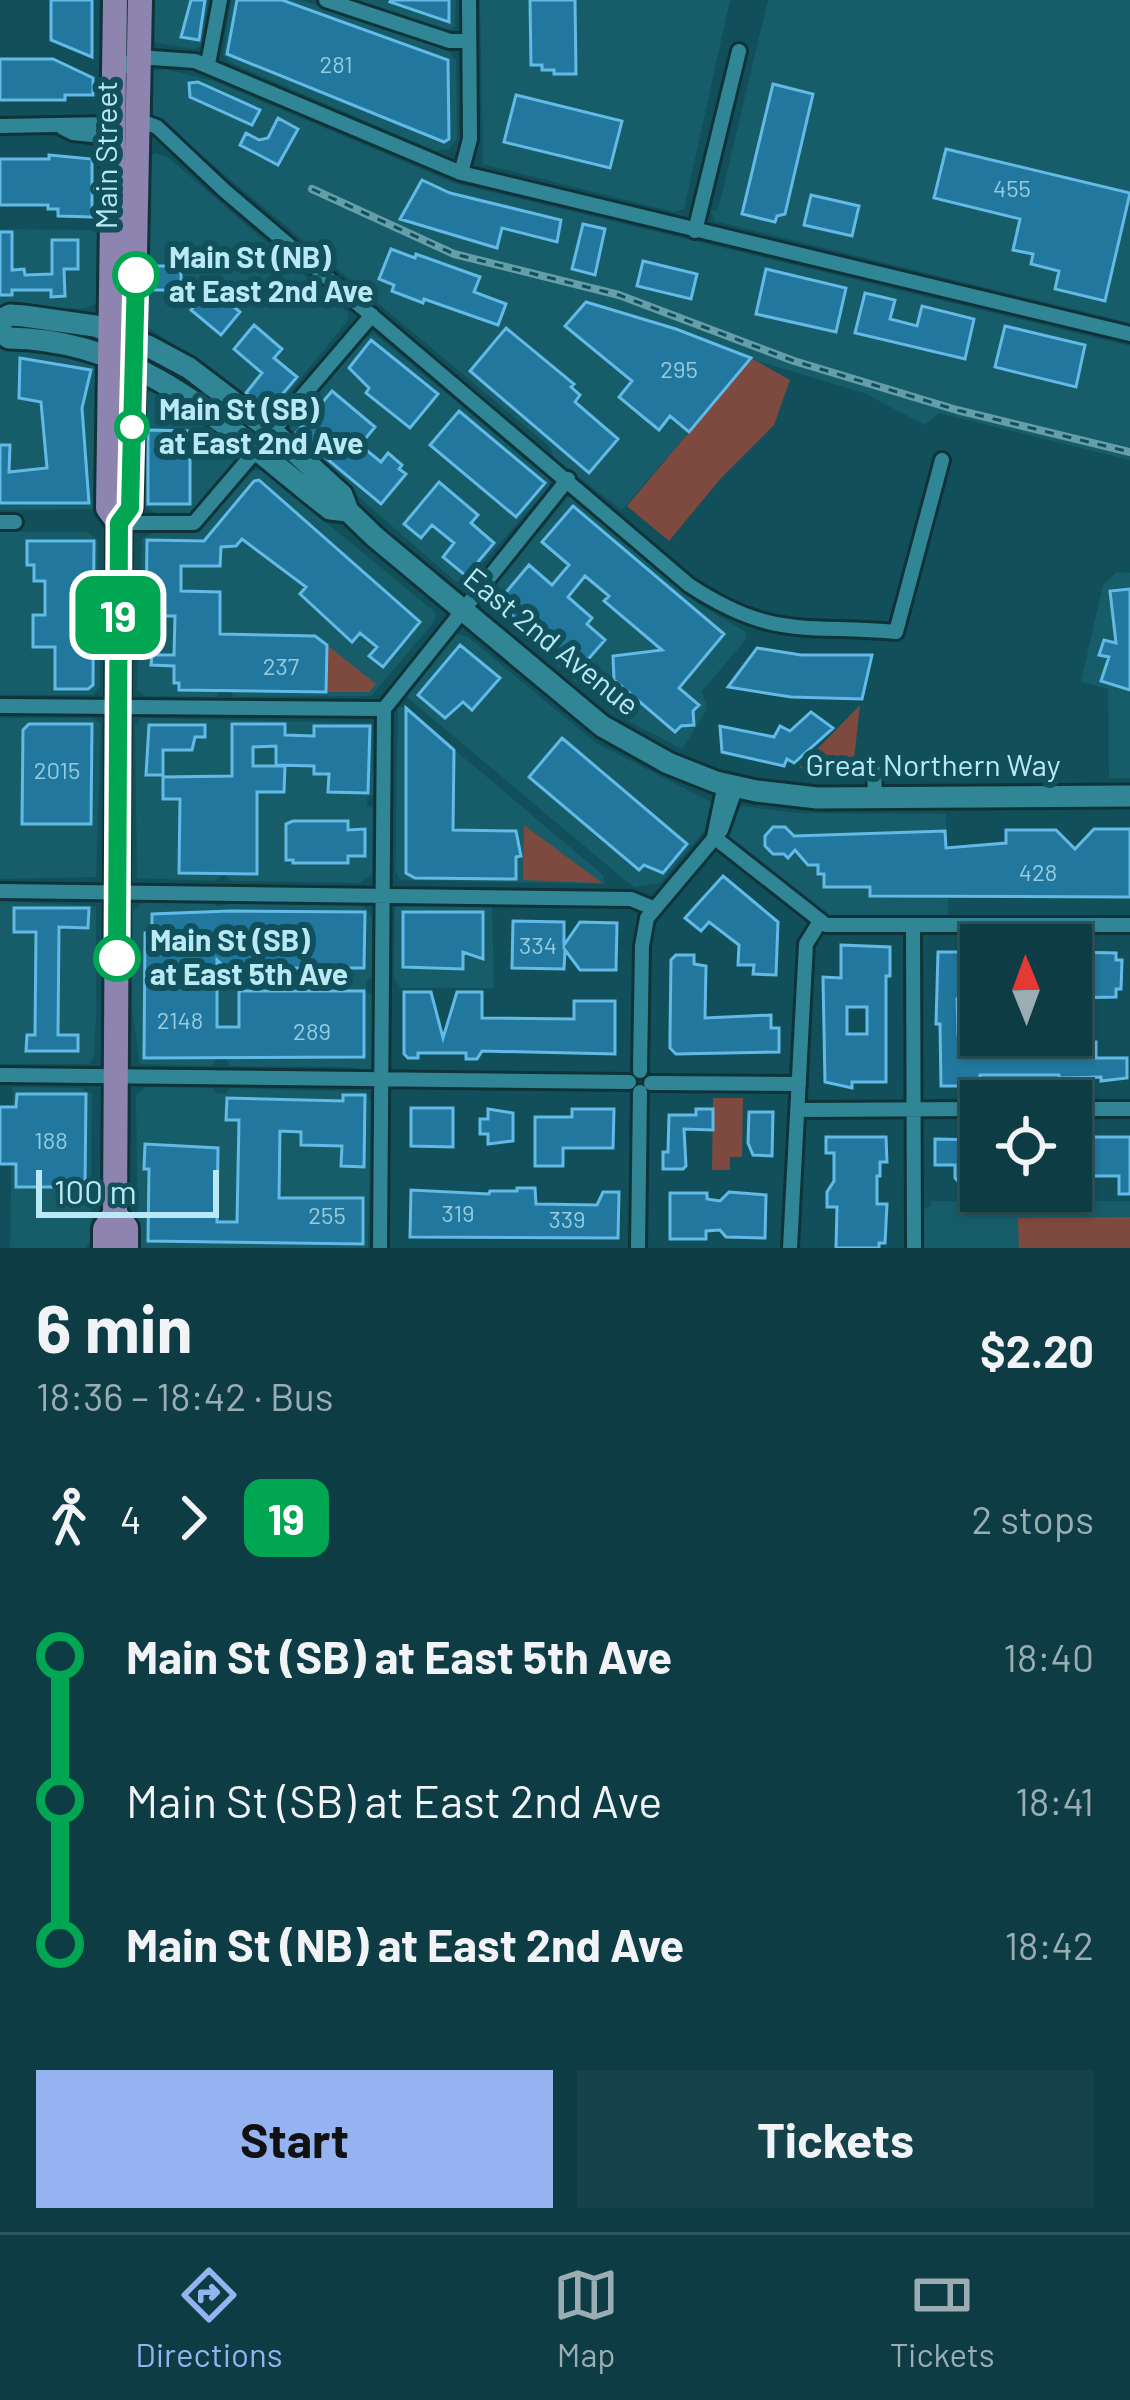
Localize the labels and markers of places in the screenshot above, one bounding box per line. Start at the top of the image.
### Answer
place label: Main St (NB) at East 2nd Ave [169,238,373,308]
marker: Main St (NB) at East 2nd Ave [114,253,158,297]
place label: Main St (SB) at East 2nd Ave [159,390,363,460]
marker: Main St (SB) at East 2nd Ave [116,411,148,443]
place label: Main St (SB) at East 5th Ave [150,921,348,991]
marker: Main St (SB) at East 5th Ave [95,936,139,980]

